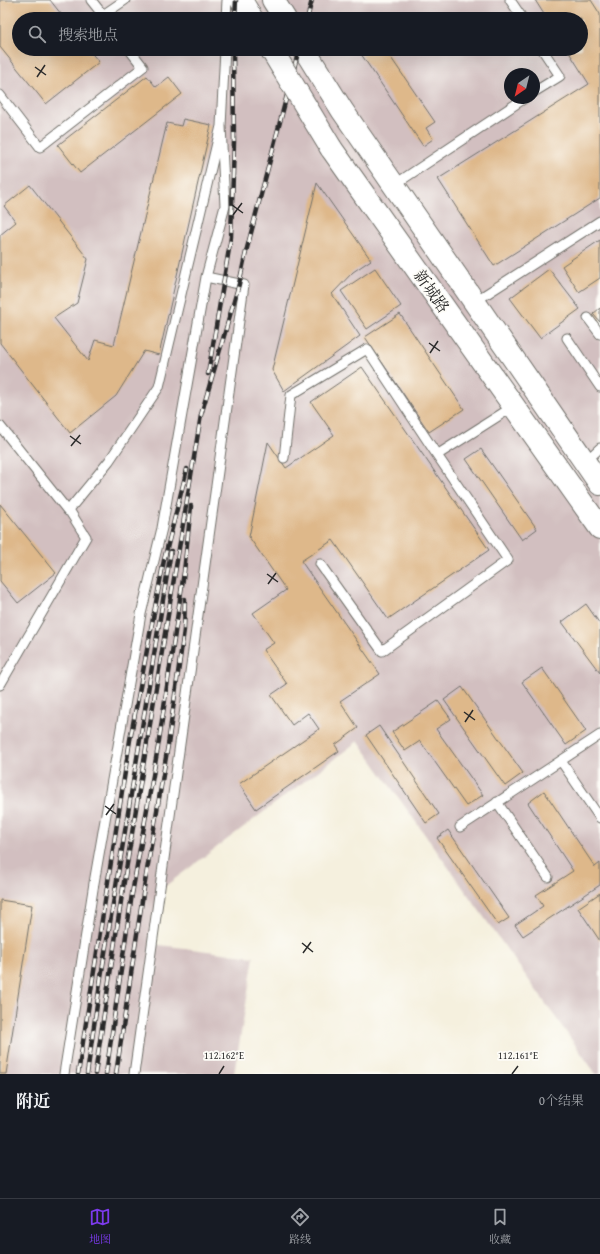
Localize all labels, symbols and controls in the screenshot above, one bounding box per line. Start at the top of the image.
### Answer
search box [12,12,588,56]
icon: search [26,23,48,45]
text: 搜索地点 [58,24,118,45]
north arrow [504,68,540,104]
street label: 新城路 [408,264,456,318]
text: 112.162°E [204,1048,244,1063]
text: 112.161°E [498,1048,538,1063]
text: 附近 [16,1088,50,1113]
text: 0个结果 [539,1091,584,1110]
tab: 地图 [89,1206,111,1247]
tab: 路线 [289,1206,311,1247]
tab: 收藏 [489,1206,511,1247]

